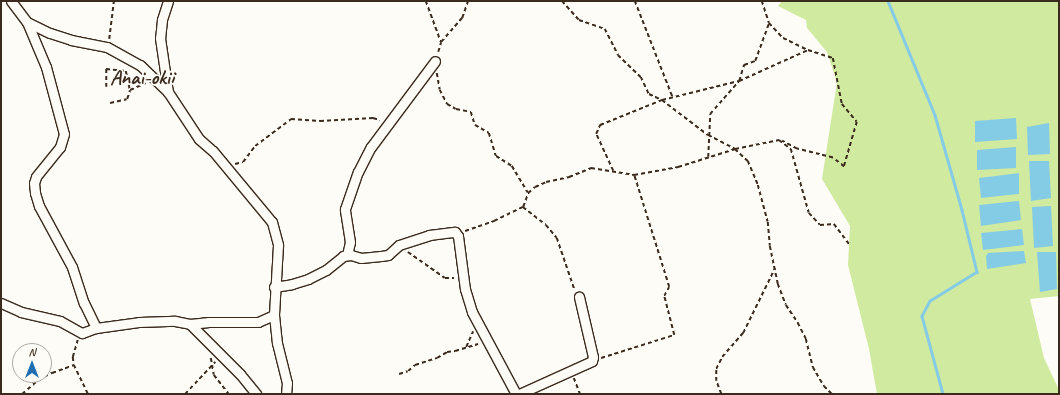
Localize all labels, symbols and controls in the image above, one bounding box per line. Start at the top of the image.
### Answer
district label: Anai-okii [110,64,174,90]
north arrow [12,343,52,383]
text: N [29,345,35,359]

